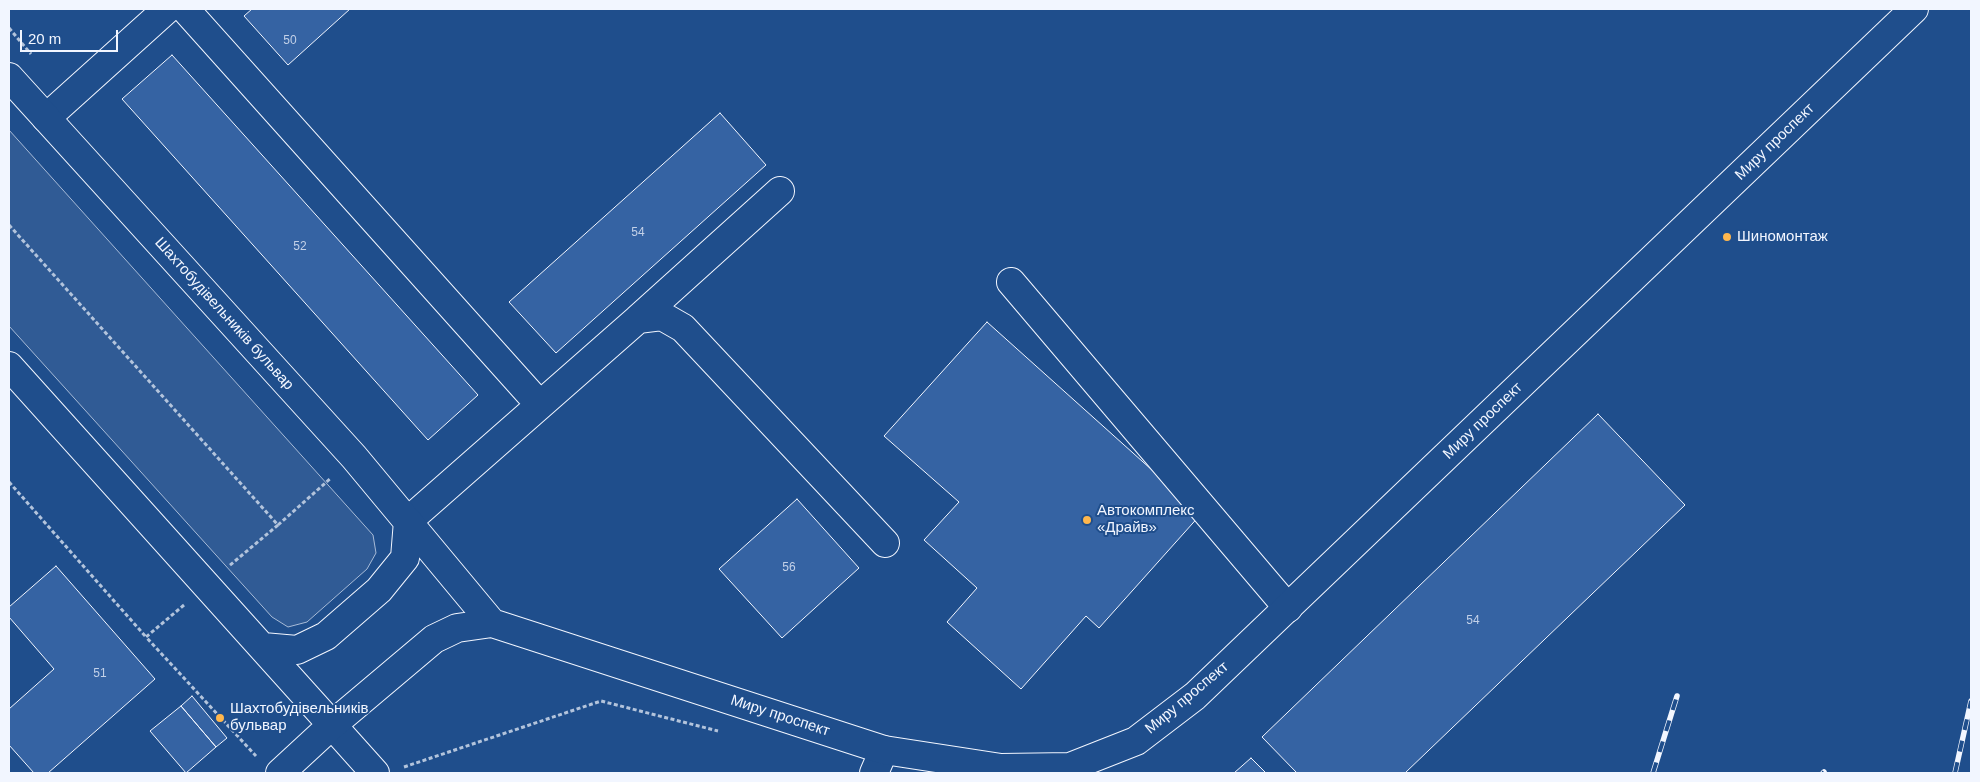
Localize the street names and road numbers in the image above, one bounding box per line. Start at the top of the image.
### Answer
street label: Миру проспект [1732,100,1818,184]
street label: Шахтобудівельників бульвар [151,234,297,394]
street label: Миру проспект [1440,379,1526,463]
street label: Миру проспект [1142,658,1232,738]
street label: Миру проспект [728,692,832,740]

